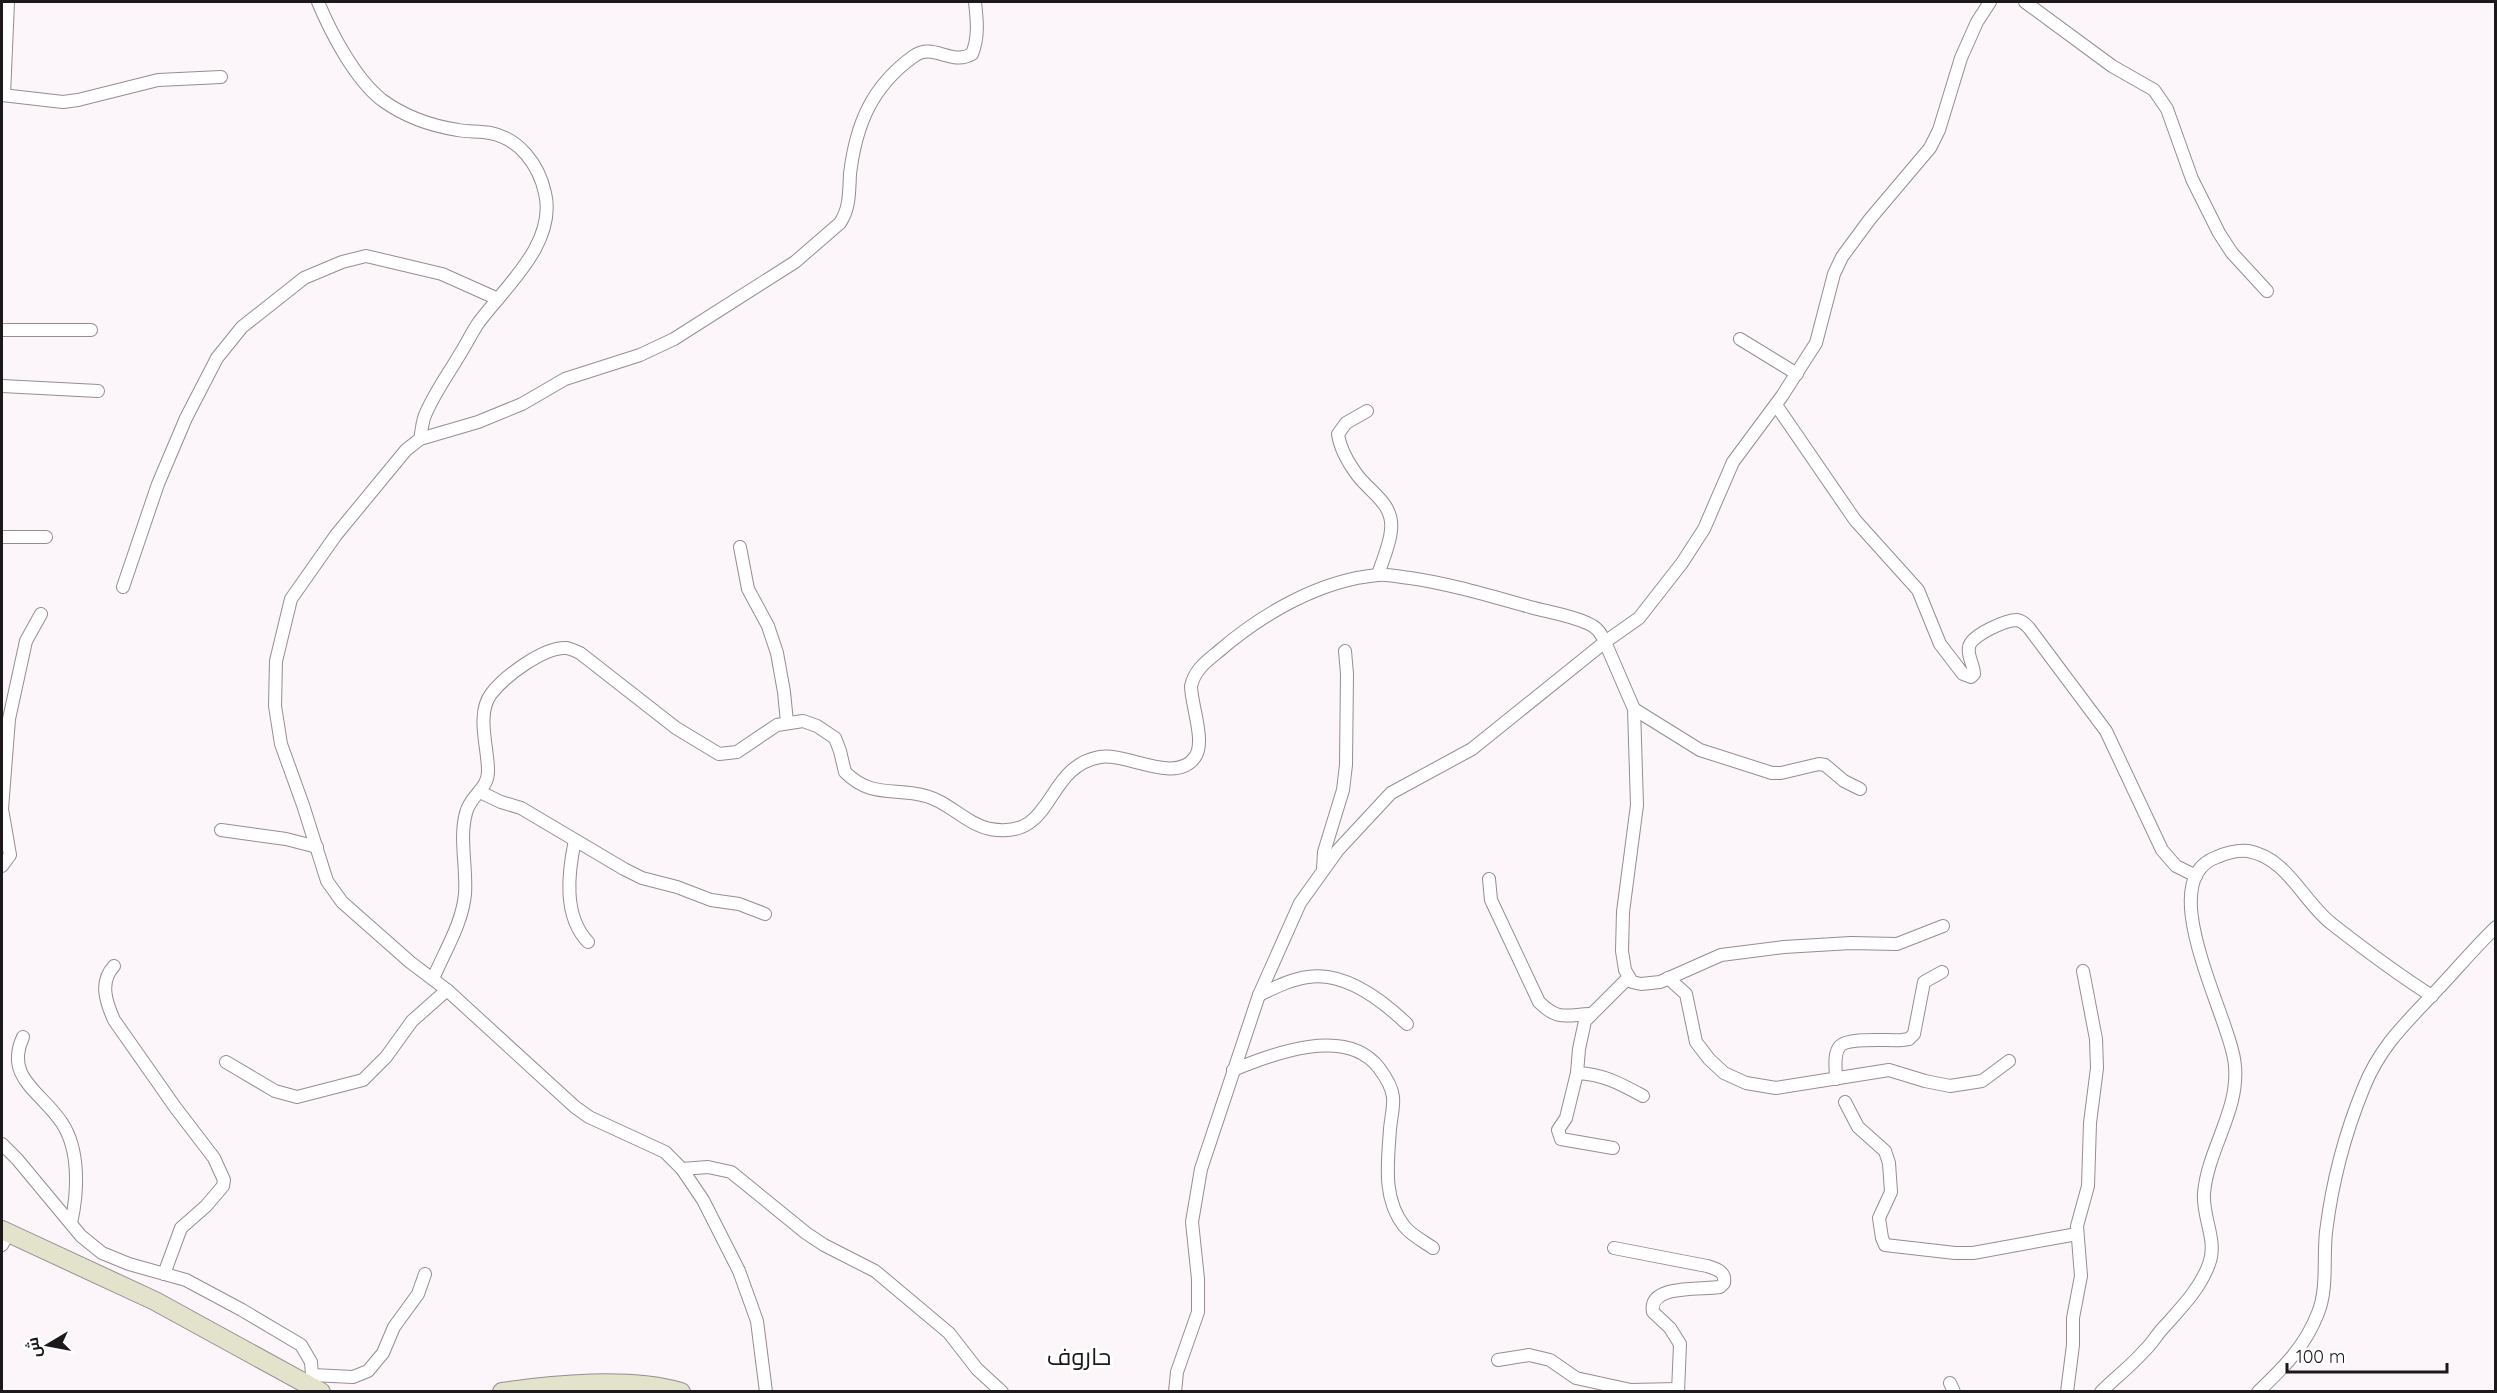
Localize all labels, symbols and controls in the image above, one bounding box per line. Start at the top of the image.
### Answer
north arrow [18,1315,78,1375]
text: ش [22,1336,45,1359]
scale bar [2287,1336,2448,1374]
district label: حاروف [1047,1341,1111,1371]
text: 100 m [2296,1345,2345,1368]

